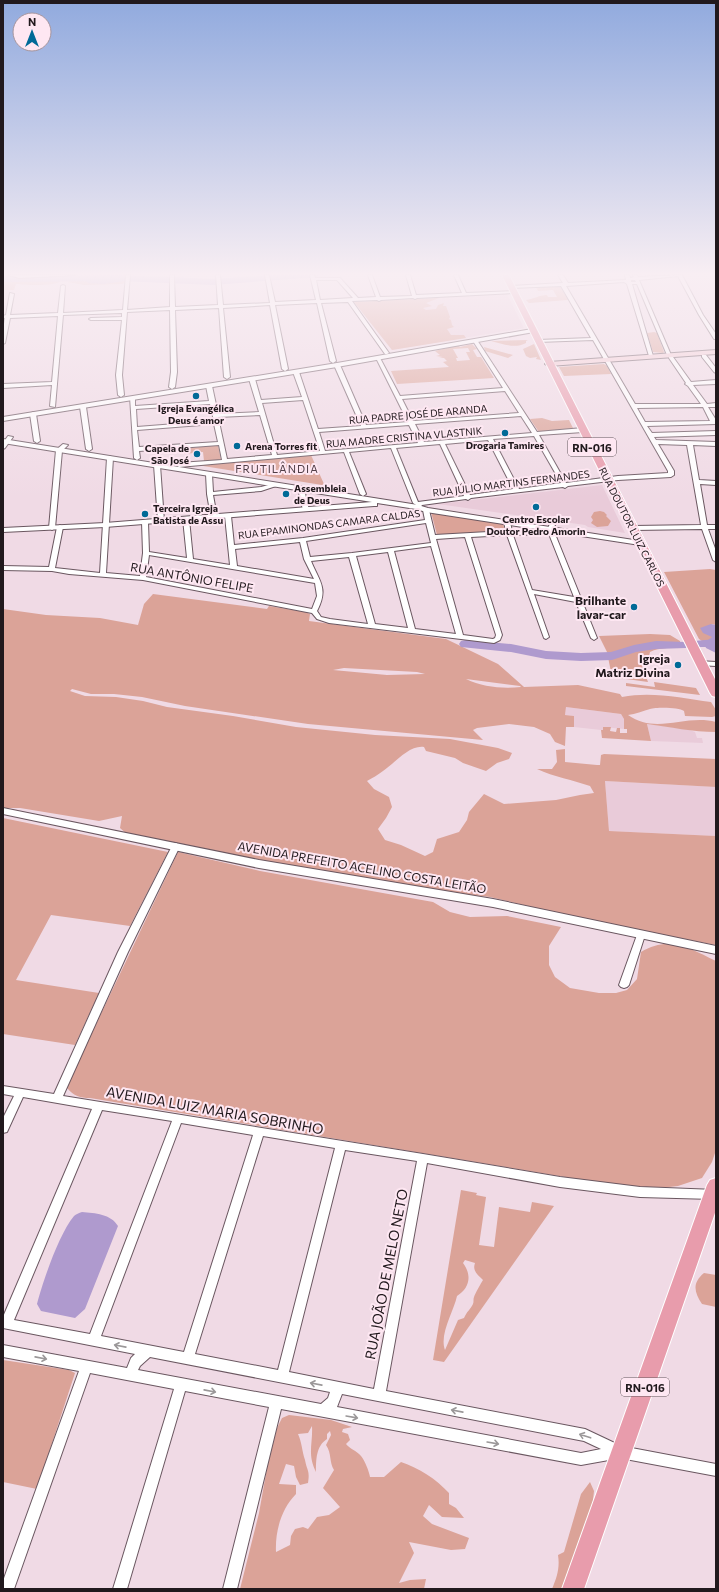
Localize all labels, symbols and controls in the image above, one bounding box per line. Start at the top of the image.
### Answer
north arrow [12,12,52,52]
text: N [28,15,36,28]
marker: Igreja Evangélica Deus é amor [191,391,201,401]
place label: Igreja Evangélica Deus é amor [158,402,234,426]
street label: RUA PADRE JOSÉ DE ARANDA [348,402,488,426]
street label: RUA MADRE CRISTINA VLASTNIK [325,424,483,450]
marker: Drogaria Tamires [500,428,510,438]
road number: RN-016 [568,438,616,456]
place label: Drogaria Tamires [466,439,545,451]
place label: Arena Torres fit [245,440,317,452]
marker: Arena Torres fit [232,441,242,451]
place label: Capela de São José [145,442,189,466]
marker: Capela de São José [192,449,202,459]
district label: FRUTILÂNDIA [235,461,319,475]
street label: RUA DOUTOR LUIZ CARLOS [597,465,667,589]
street label: RUA JÚLIO MARTINS FERNANDES [432,467,590,499]
place label: Assembleia de Deus [294,482,346,506]
marker: Assembleia de Deus [281,489,291,499]
place label: Terceira Igreja Batista de Assu [153,502,223,526]
marker: Centro Escolar Doutor Pedro Amorin [531,502,541,512]
street label: RUA EPAMINONDAS CAMARA CALDAS [237,507,421,541]
marker: Terceira Igreja Batista de Assu [140,509,150,519]
place label: Centro Escolar Doutor Pedro Amorin [486,513,586,537]
street label: RUA ANTÔNIO FELIPE [129,559,255,595]
place label: Brilhante lavar-car [575,593,626,621]
marker: Brilhante lavar-car [629,602,639,612]
place label: Igreja Matriz Divina [595,651,670,679]
marker: Igreja Matriz Divina [673,660,683,670]
street label: AVENIDA PREFEITO ACELINO COSTA LEITÃO [237,838,488,896]
street label: AVENIDA LUIZ MARIA SOBRINHO [105,1082,325,1138]
street label: RUA JOÃO DE MELO NETO [361,1187,411,1361]
one-way arrow [114,1341,127,1349]
one-way arrow [34,1355,47,1363]
road number: RN-016 [621,1378,669,1396]
one-way arrow [310,1380,323,1388]
one-way arrow [203,1387,216,1395]
one-way arrow [451,1407,464,1415]
one-way arrow [345,1413,358,1421]
one-way arrow [578,1432,591,1439]
one-way arrow [486,1439,499,1447]

